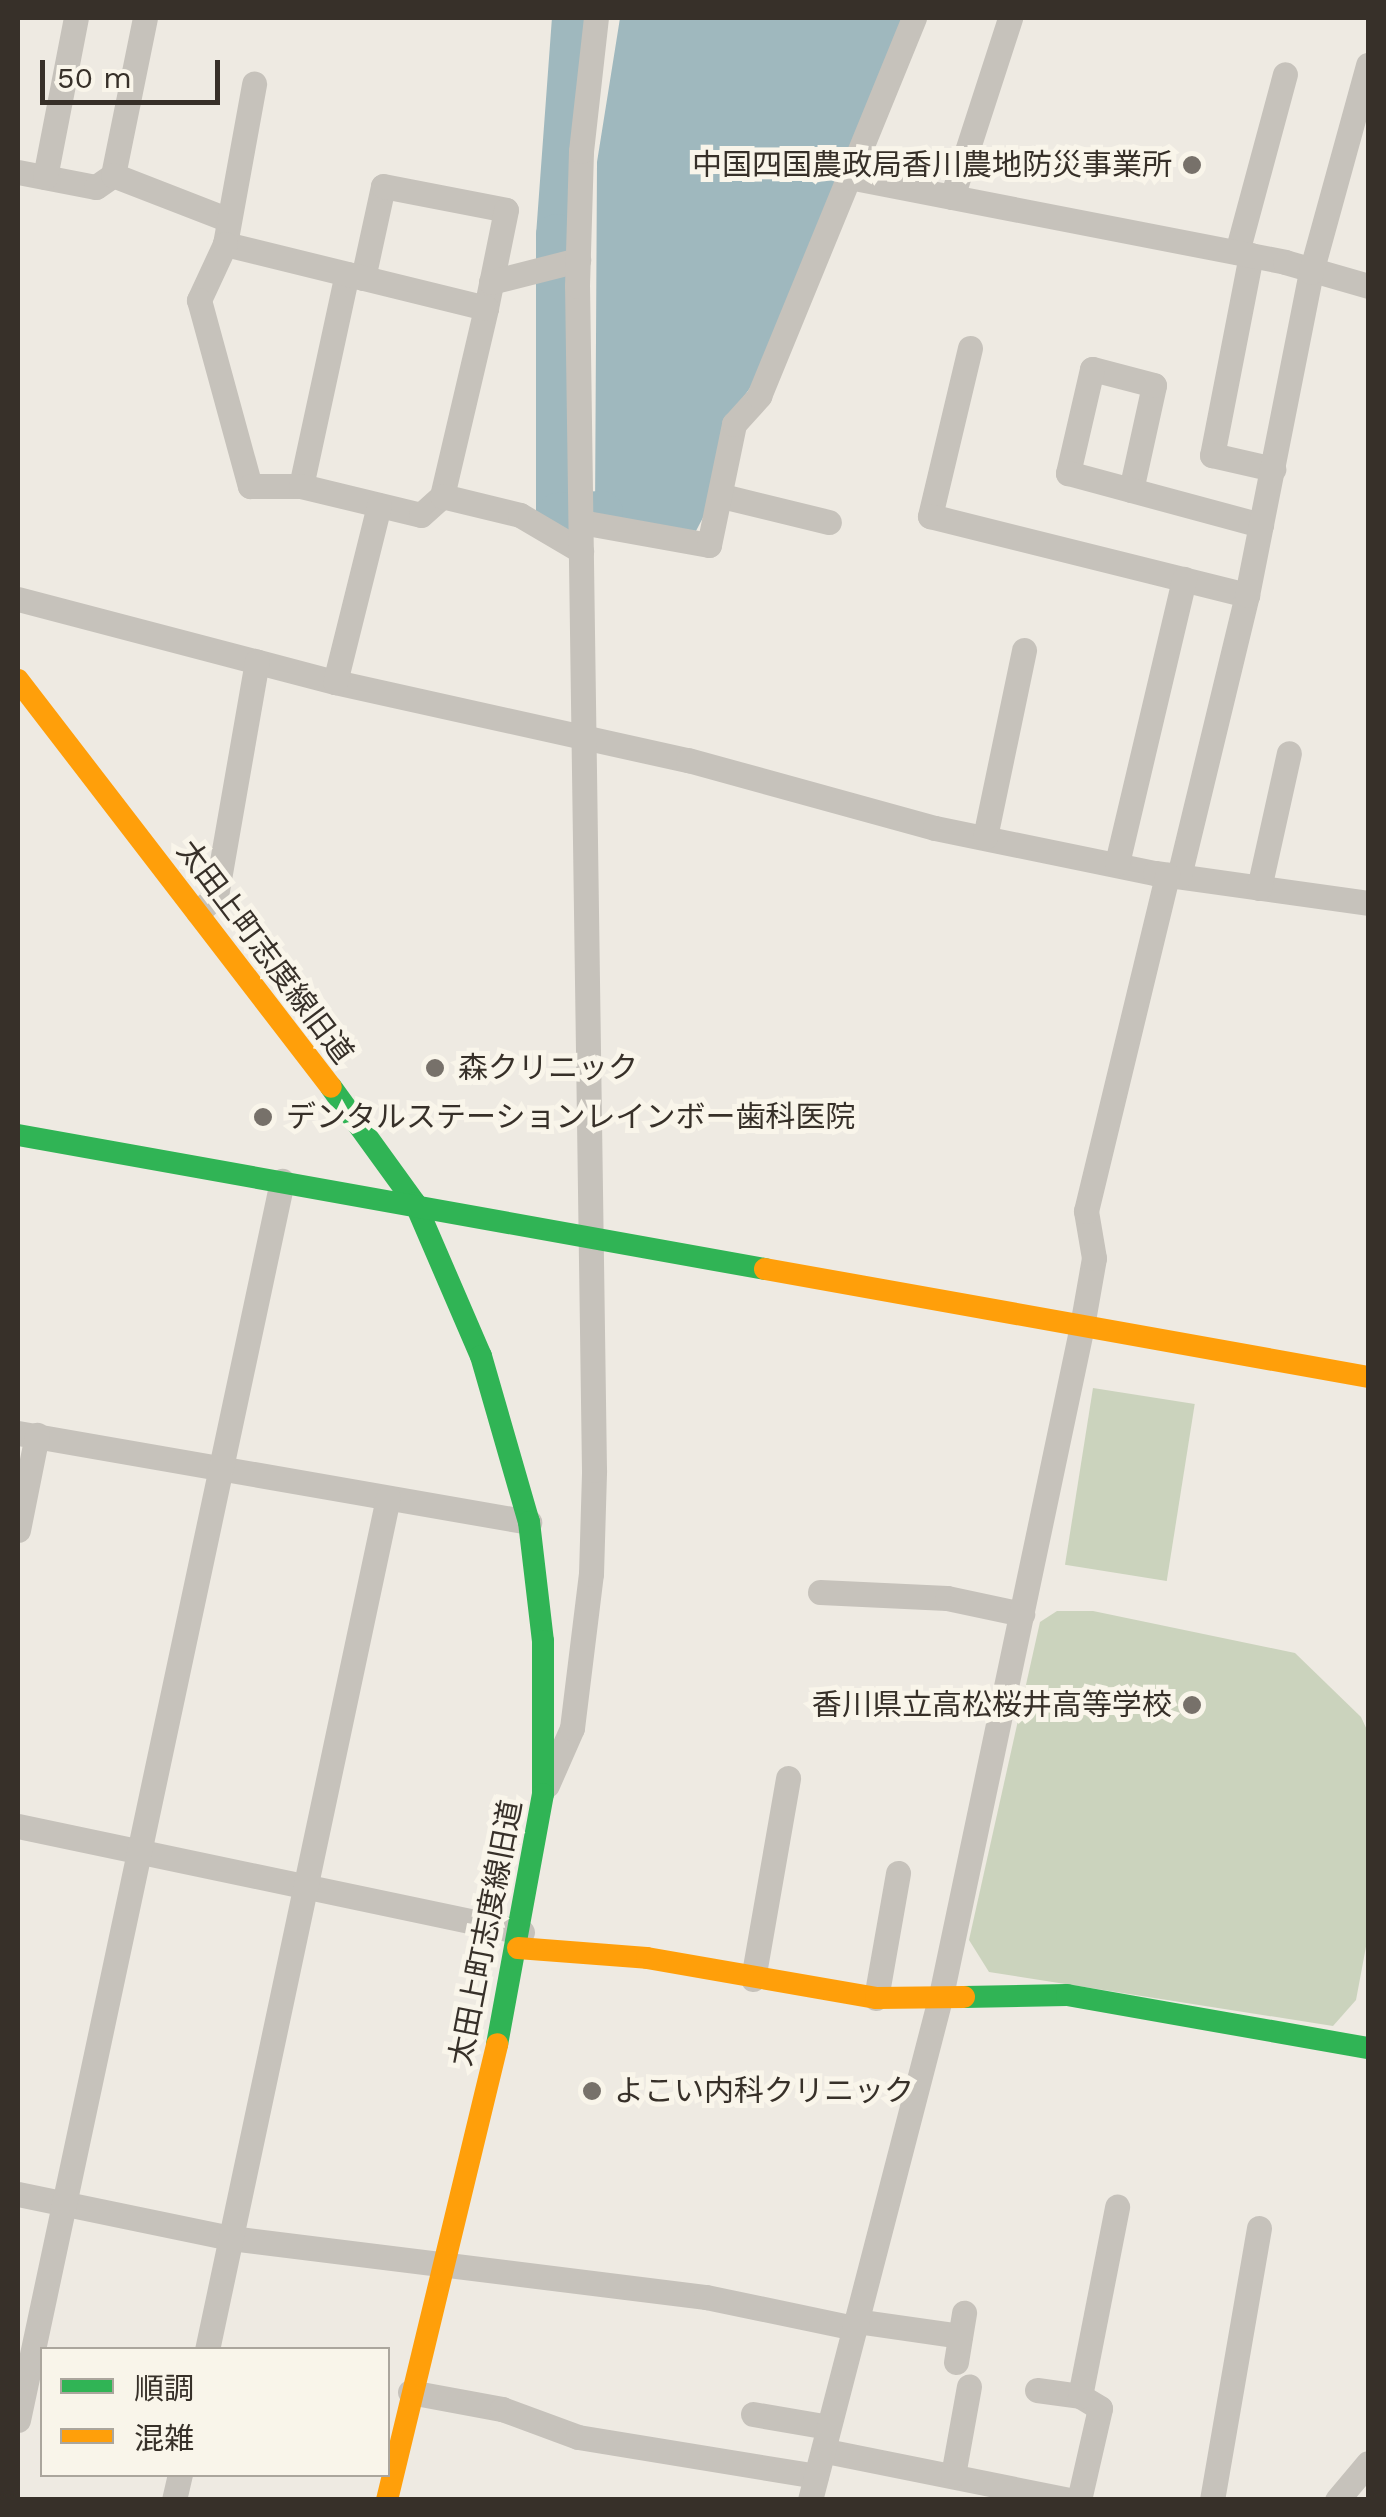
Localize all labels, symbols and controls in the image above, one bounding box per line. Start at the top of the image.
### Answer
scale bar [45,40,225,102]
text: 50 m [57,60,132,95]
place label: 中国四国農政局香川農地防災事業所 [692,147,1172,183]
marker: 中国四国農政局香川農地防災事業所 [1181,154,1203,176]
street label: 太田上町志度線旧道 [169,833,361,1071]
place label: 森クリニック [458,1050,638,1086]
marker: 森クリニック [422,1055,448,1081]
place label: デンタルステーションレインボー歯科医院 [286,1099,856,1135]
marker: デンタルステーションレインボー歯科医院 [250,1104,276,1130]
place label: 香川県立高松桜井高等学校 [812,1687,1172,1723]
marker: 香川県立高松桜井高等学校 [1181,1694,1203,1716]
street label: 太田上町志度線旧道 [443,1797,529,2069]
place label: よこい内科クリニック [614,2073,914,2109]
marker: よこい内科クリニック [579,2078,605,2104]
legend [40,2347,390,2477]
text: 順調 [134,2371,194,2406]
text: 混雑 [134,2421,194,2456]

